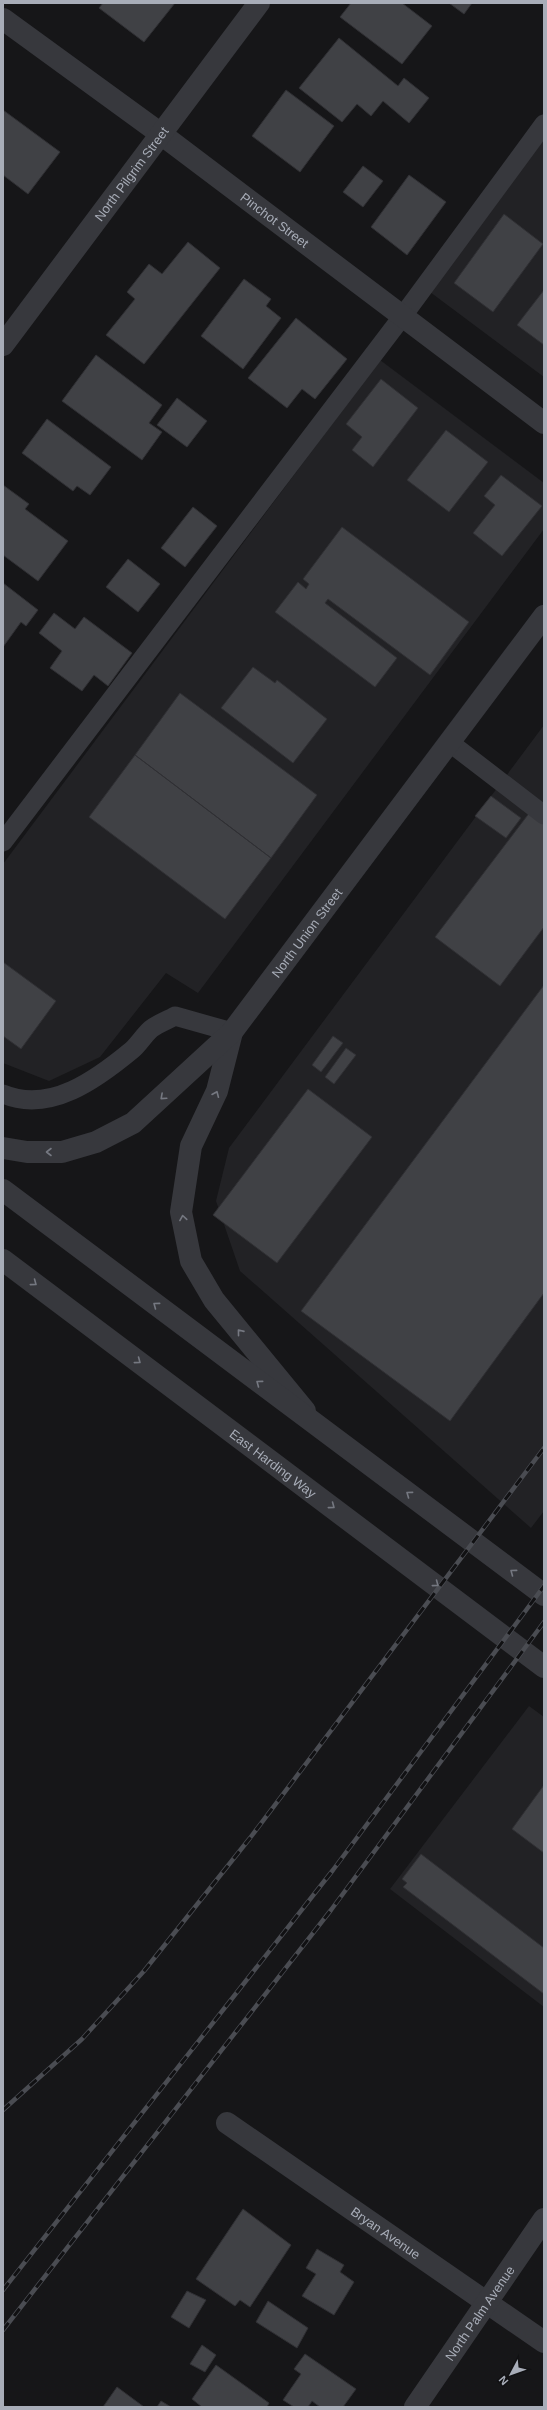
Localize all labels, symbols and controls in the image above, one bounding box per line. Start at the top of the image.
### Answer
street label: North Pilgrim Street [92,124,172,224]
street label: Pinchot Street [237,190,312,251]
street label: North Union Street [269,885,345,981]
one-way arrow [211,1091,219,1098]
one-way arrow [160,1092,167,1099]
one-way arrow [46,1148,52,1156]
one-way arrow [179,1215,188,1221]
one-way arrow [30,1278,37,1285]
one-way arrow [153,1302,160,1309]
one-way arrow [237,1329,244,1336]
one-way arrow [134,1356,141,1363]
one-way arrow [257,1381,264,1388]
street label: East Harding Way [227,1426,319,1501]
one-way arrow [406,1492,413,1499]
one-way arrow [327,1501,334,1508]
one-way arrow [510,1569,517,1576]
one-way arrow [431,1580,438,1587]
street label: Bryan Avenue [348,2204,423,2262]
street label: North Palm Avenue [442,2263,518,2364]
north arrow [491,2354,531,2394]
text: N [496,2374,511,2387]

